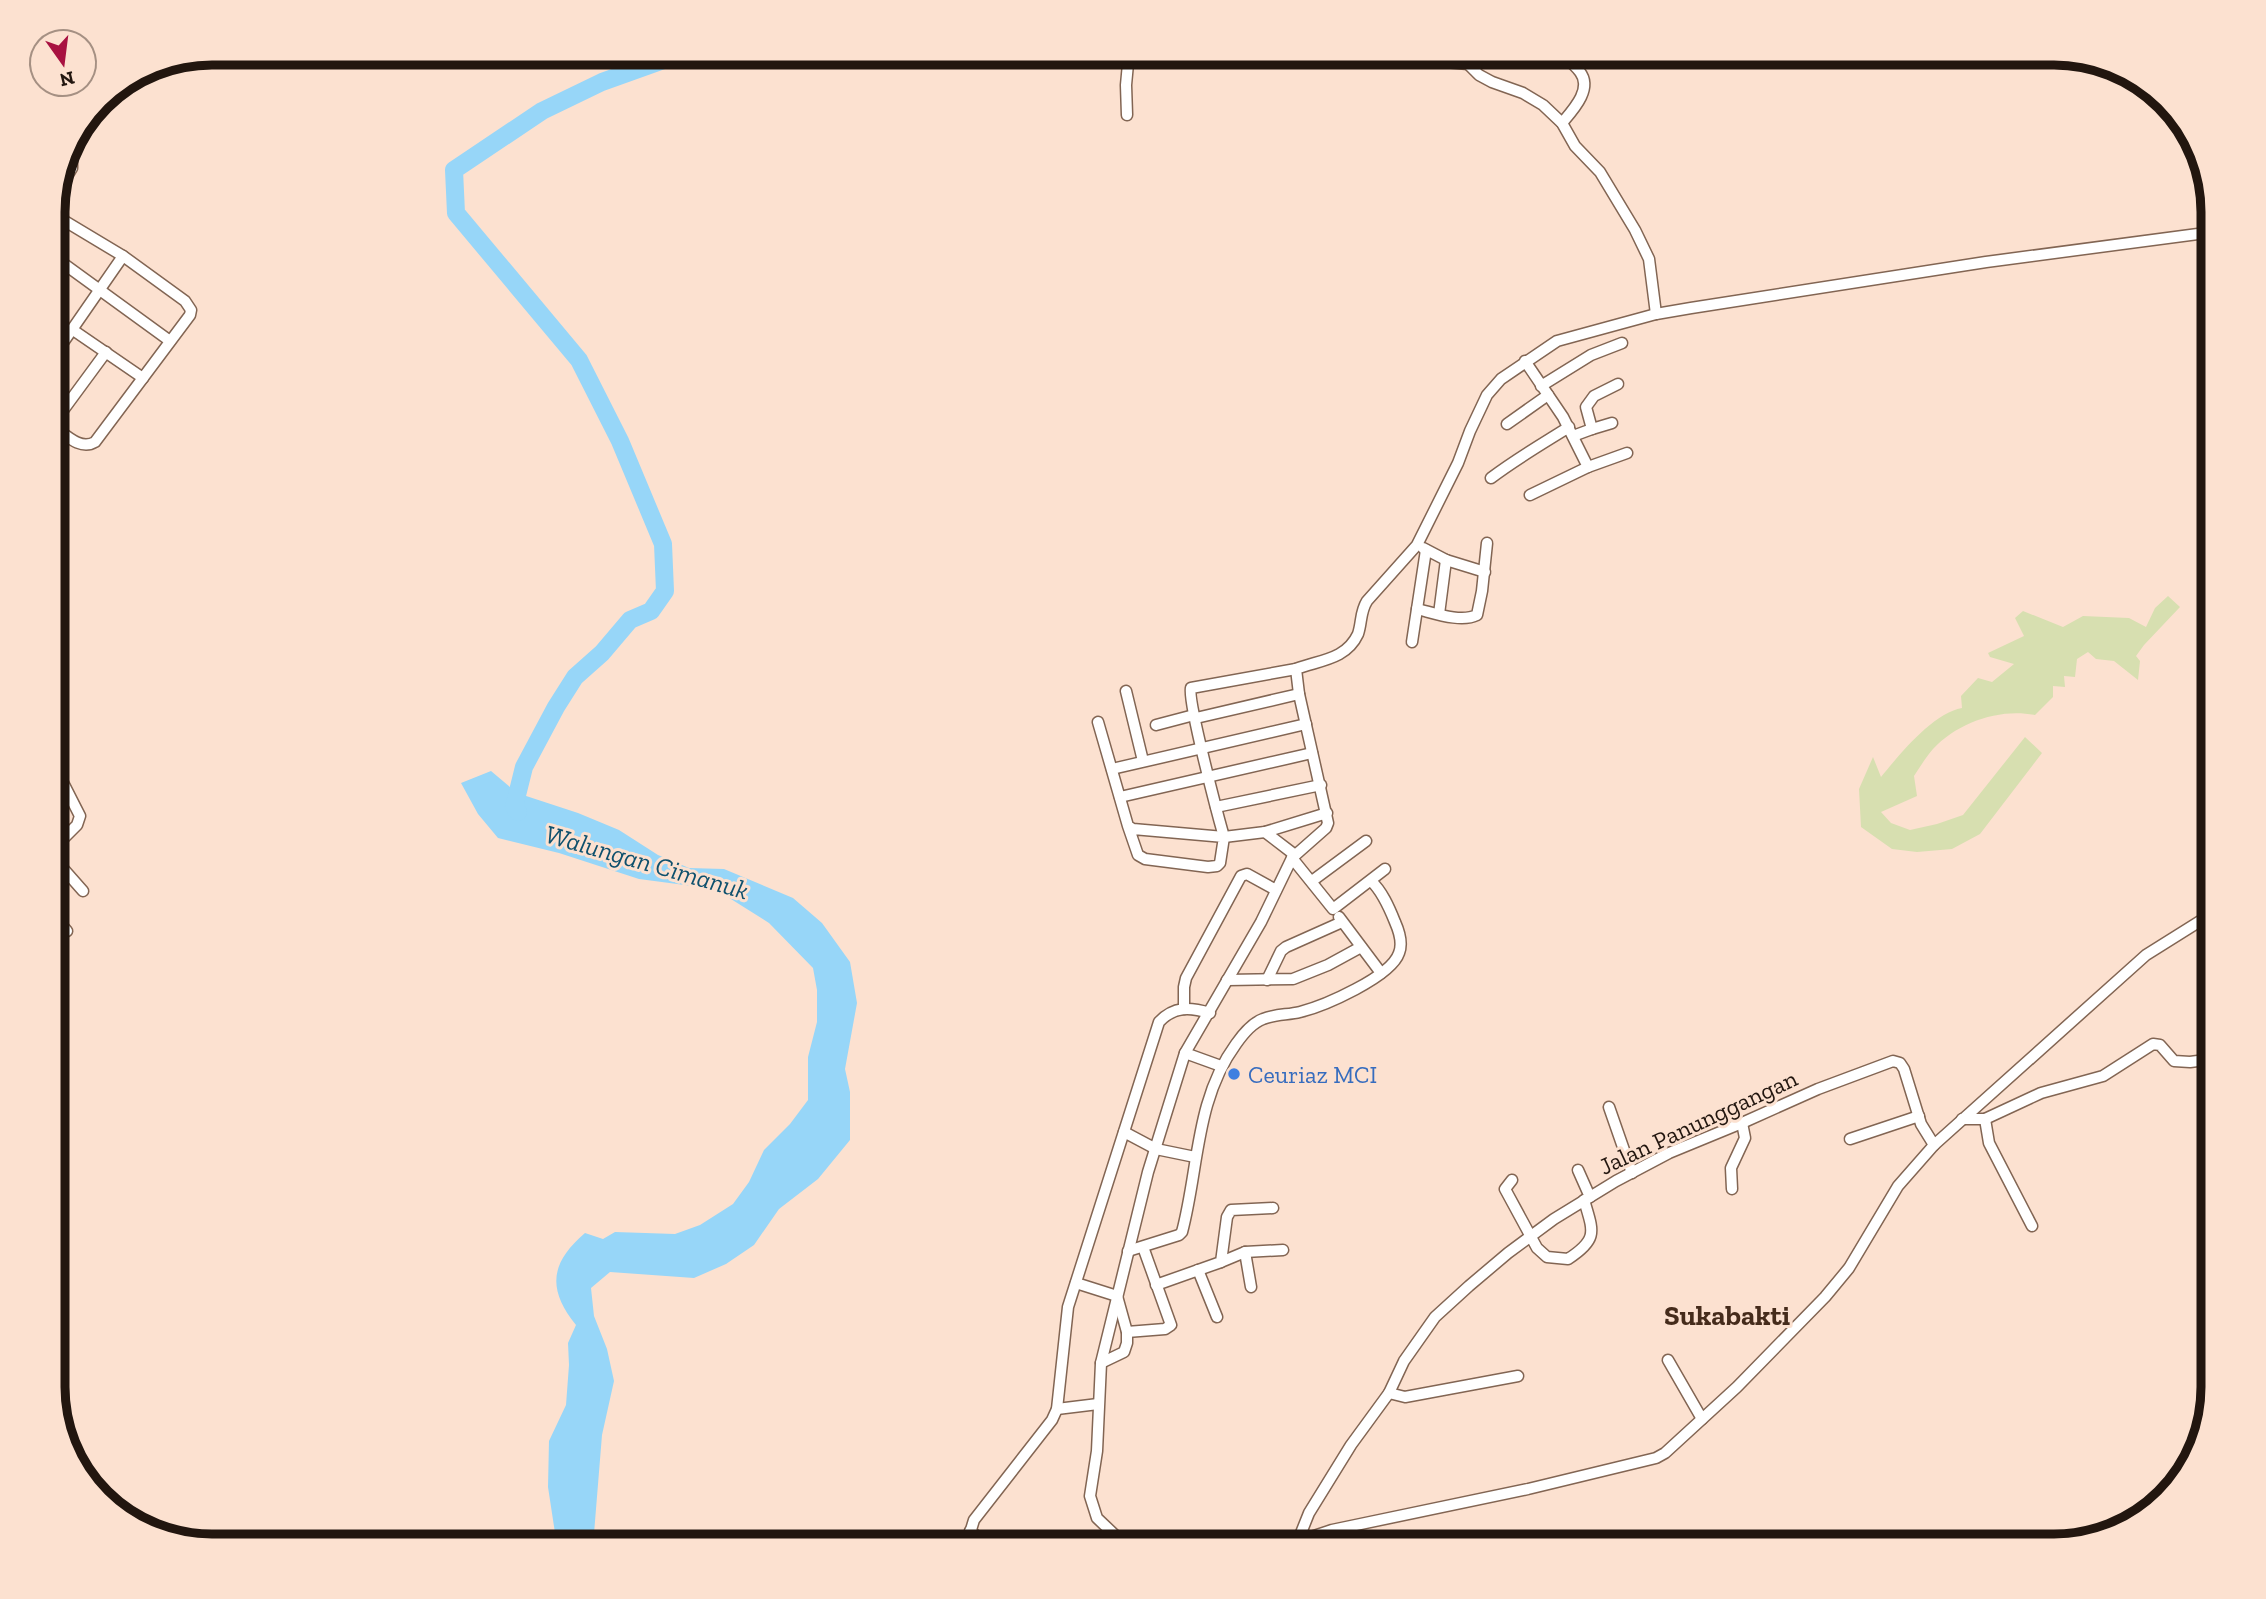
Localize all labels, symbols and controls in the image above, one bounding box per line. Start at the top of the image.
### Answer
north arrow [28,28,98,98]
text: N [57,66,77,92]
water label: Walungan Cimanuk [542,818,752,906]
place label: Ceuriaz MCI [1248,1060,1377,1089]
street label: Jalan Panunggangan [1594,1063,1802,1181]
marker: Ceuriaz MCI [1226,1066,1242,1082]
district label: Sukabakti [1664,1299,1790,1332]

